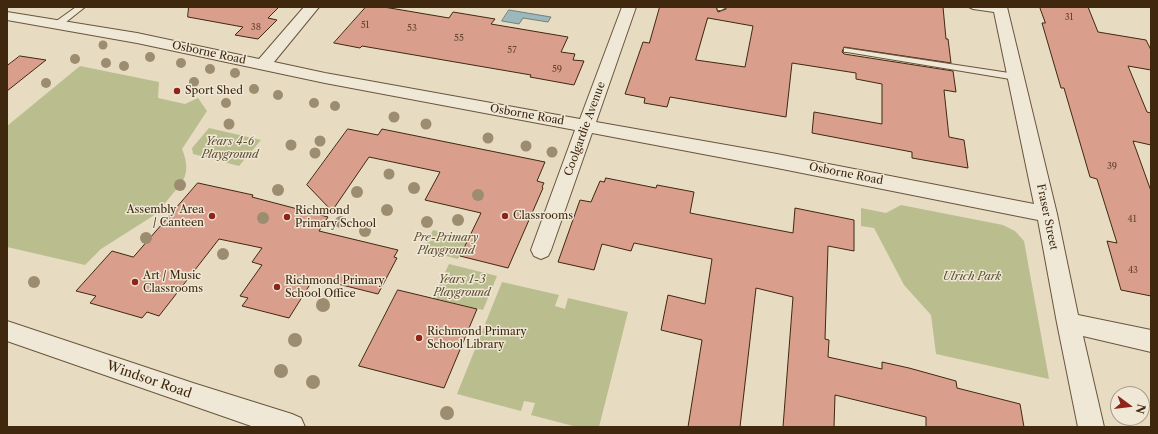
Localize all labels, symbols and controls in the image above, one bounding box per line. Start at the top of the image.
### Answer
house number: 31 [1065,12,1073,22]
house number: 51 [361,20,369,30]
house number: 38 [251,22,261,32]
house number: 53 [407,23,417,33]
house number: 55 [454,33,464,43]
street label: Osborne Road [171,39,247,67]
house number: 57 [507,45,517,55]
house number: 59 [552,64,562,74]
street label: Coolgardie Avenue [562,80,608,178]
place label: Sport Shed [185,84,243,98]
marker: Sport Shed [172,86,182,96]
street label: Osborne Road [489,102,565,128]
park label: Years 4-6 Playground [201,135,259,161]
street label: Osborne Road [808,160,884,188]
house number: 39 [1107,161,1117,171]
street label: Fraser Street [1034,183,1060,251]
place label: Assembly Area / Canteen [126,203,204,229]
place label: Richmond Primary School [295,204,376,230]
place label: Classrooms [513,209,573,223]
marker: Assembly Area / Canteen [207,211,217,221]
marker: Classrooms [500,211,510,221]
marker: Richmond Primary School [282,212,292,222]
house number: 41 [1128,214,1136,224]
park label: Pre-Primary Playground [414,231,478,257]
house number: 43 [1128,265,1138,275]
place label: Art / Music Classrooms [143,269,203,295]
park label: Ulrich Park [943,270,1001,284]
park label: Years 1-3 Playground [433,273,491,299]
place label: Richmond Primary School Office [285,274,385,300]
marker: Art / Music Classrooms [130,277,140,287]
marker: Richmond Primary School Office [272,282,282,292]
place label: Richmond Primary School Library [427,325,527,351]
marker: Richmond Primary School Library [414,333,424,343]
street label: Windsor Road [104,358,194,402]
north arrow [1110,386,1150,426]
text: N [1133,402,1149,415]

